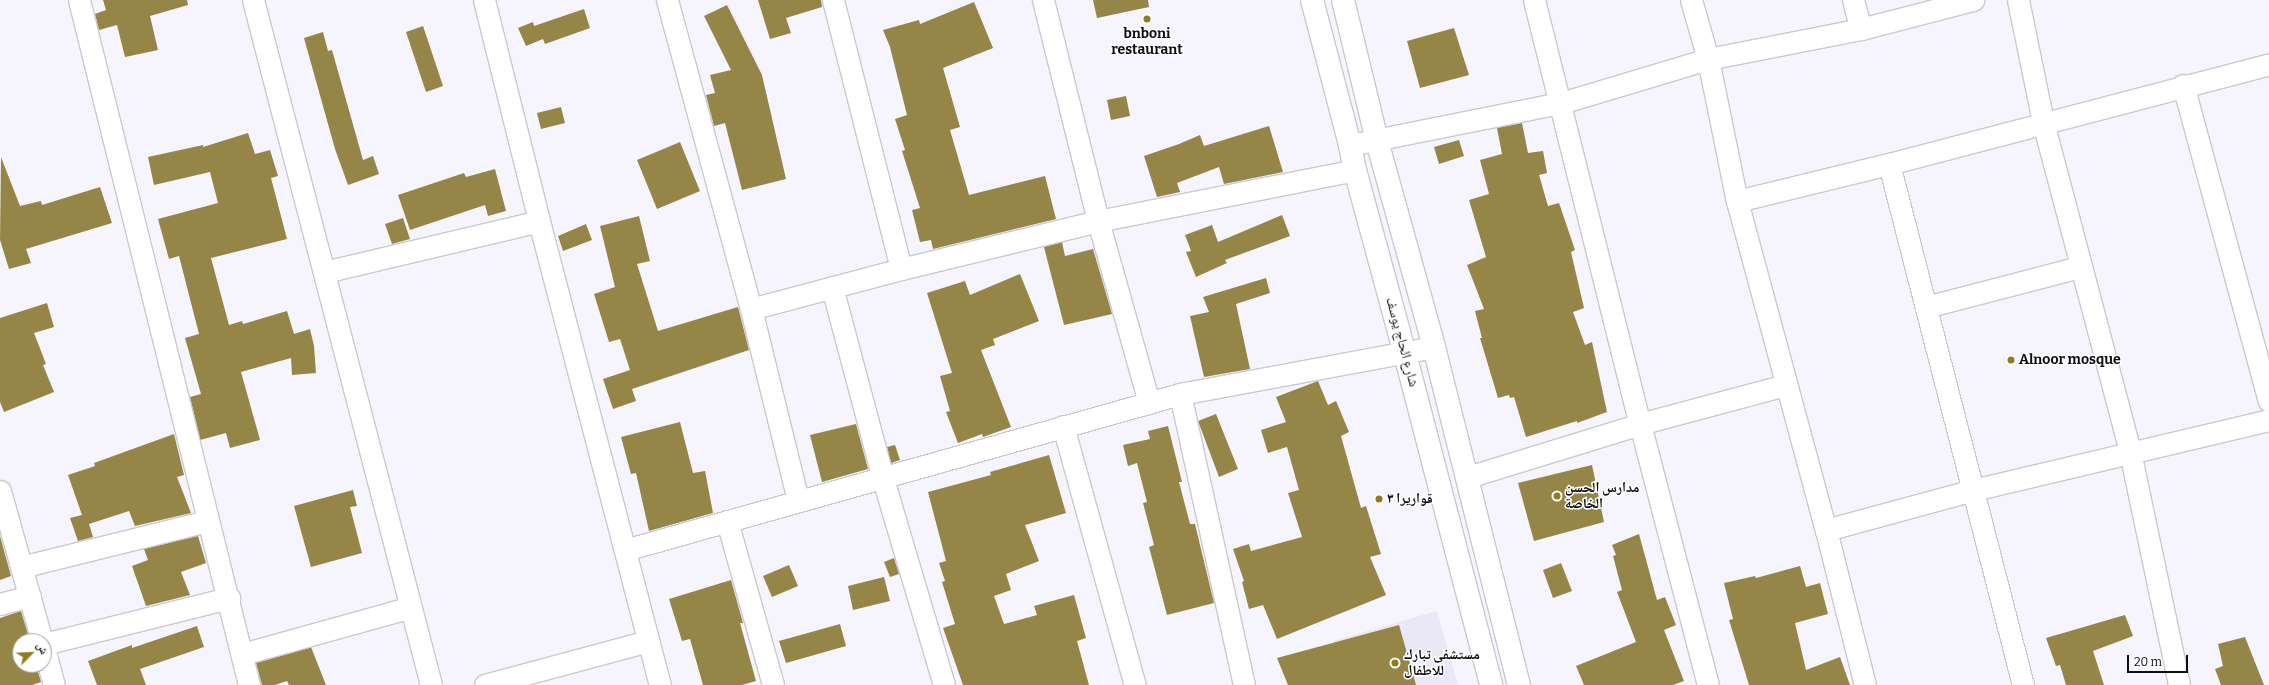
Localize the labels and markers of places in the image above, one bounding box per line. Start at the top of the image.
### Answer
marker: bnboni restaurant [1142,14,1152,24]
place label: bnboni restaurant [1111,26,1183,58]
place label: Alnoor mosque [2019,352,2121,368]
marker: Alnoor mosque [2006,355,2016,365]
place label: مدارس الحسن الخاصة [1565,480,1639,512]
place label: قواريرا ٣ [1387,491,1433,507]
marker: مدارس الحسن الخاصة [1552,491,1562,501]
marker: قواريرا ٣ [1374,494,1384,504]
place label: مستشفى تبارك للاطفال [1404,647,1480,680]
marker: مستشفى تبارك للاطفال [1389,657,1401,669]

